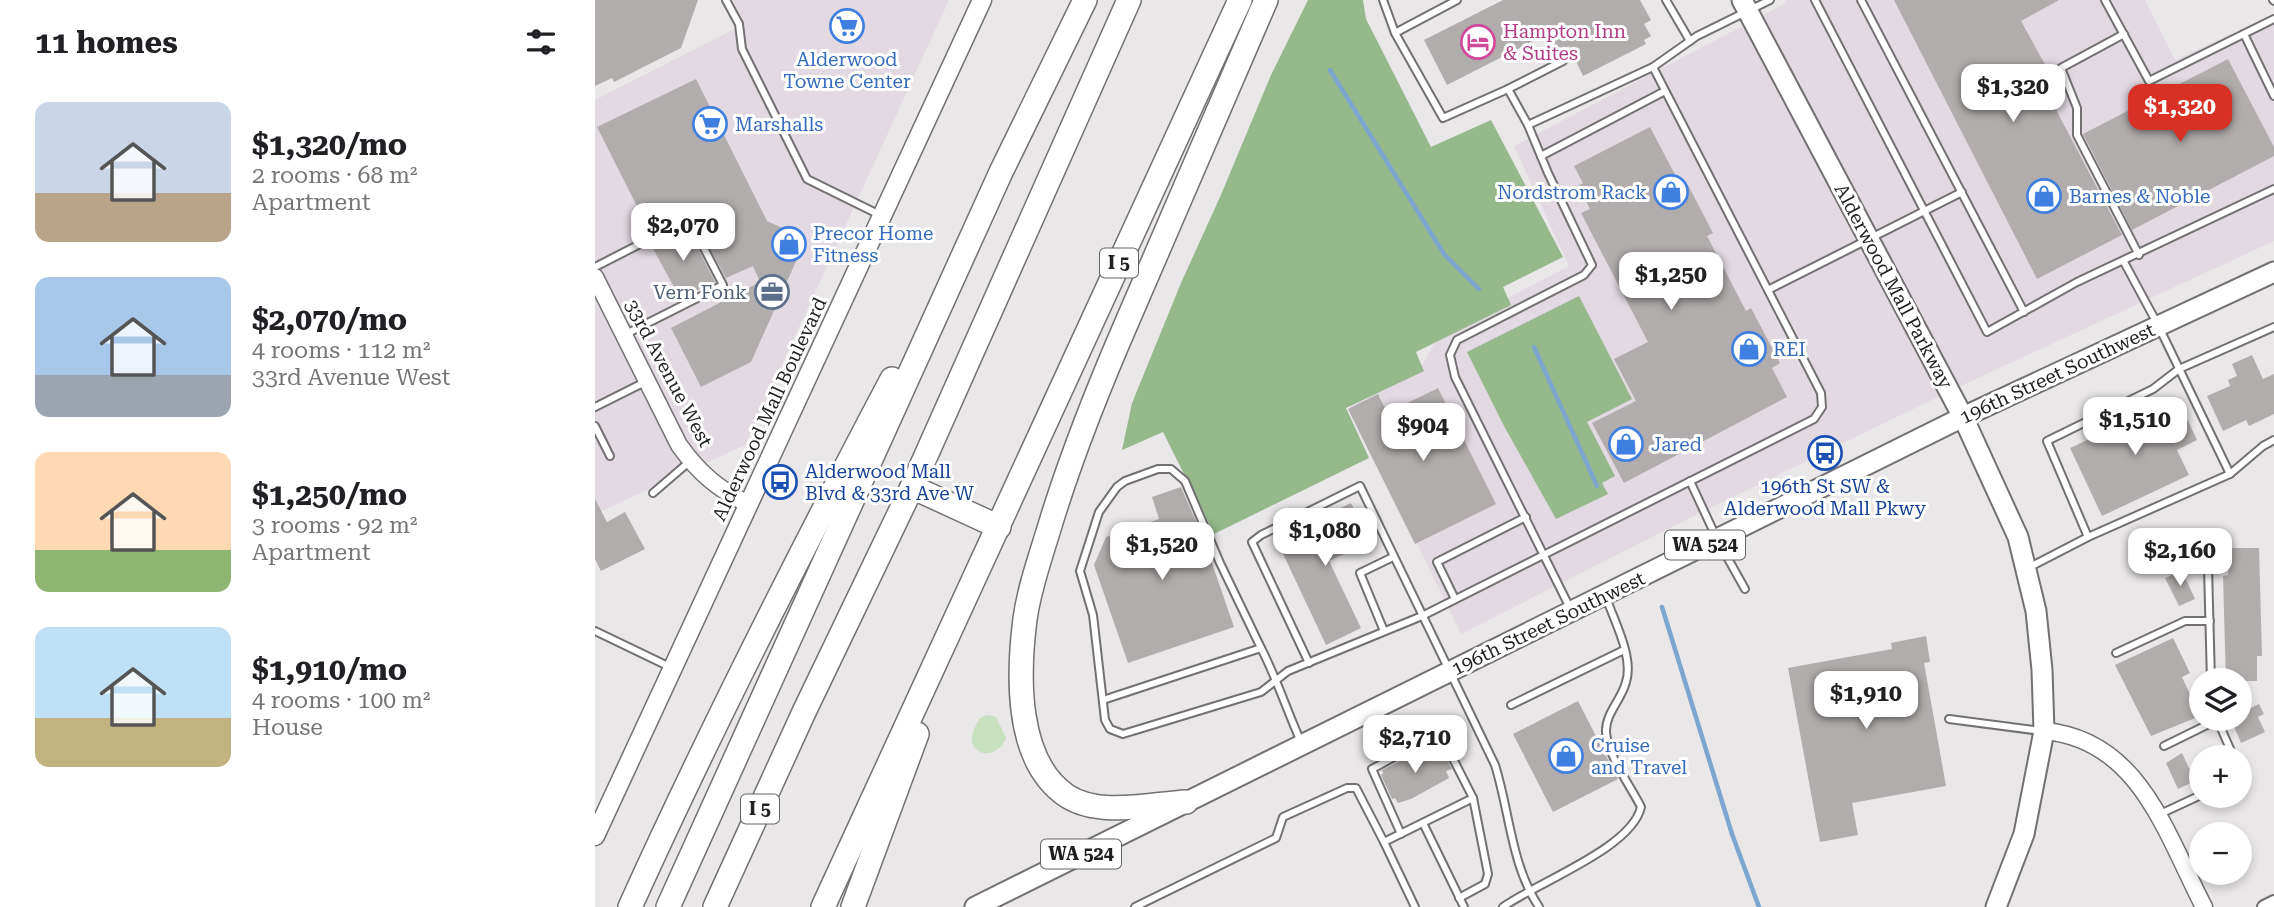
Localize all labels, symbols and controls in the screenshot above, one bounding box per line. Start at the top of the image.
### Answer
supermarket icon: Alderwood Towne Center [828,7,866,45]
place label: Hampton Inn & Suites [1503,20,1626,65]
icon: filters [522,23,560,61]
hotel icon: Hampton Inn & Suites [1459,23,1497,61]
text: 11 homes [35,25,178,60]
place label: Alderwood Towne Center [783,48,911,93]
pin: $1,320 [1956,64,2070,124]
text: $1,320 [1977,73,2049,100]
pin: $1,320 [2123,85,2237,144]
text: $1,320 [2144,93,2216,120]
supermarket icon: Marshalls [691,105,729,143]
place label: Marshalls [735,113,823,136]
text: $1,320/mo [252,127,407,162]
icon: home [91,130,175,214]
text: 2 rooms · 68 m² [252,162,418,189]
shop icon: Nordstrom Rack [1652,173,1690,211]
shop icon: Barnes & Noble [2025,177,2063,215]
street label: Alderwood Mall Parkway [1830,180,1958,393]
place label: Nordstrom Rack [1497,181,1647,204]
place label: Barnes & Noble [2069,185,2210,208]
text: Apartment [252,189,371,216]
pin: $2,070 [626,204,740,263]
text: $2,070 [647,212,719,239]
place label: Precor Home Fitness [813,222,933,267]
shop icon: Precor Home Fitness [770,225,808,263]
road number: I 5 [1100,248,1138,278]
pin: $1,250 [1614,252,1728,312]
text: $1,250 [1635,261,1707,288]
office icon: Vern Fonk [753,273,791,311]
place label: Vern Fonk [653,281,747,304]
street label: Alderwood Mall Boulevard [708,294,831,525]
street label: 33rd Avenue West [620,296,717,451]
text: $2,070/mo [252,302,407,337]
icon: home [91,305,175,389]
street label: 196th Street Southwest [1956,318,2158,429]
shop icon: REI [1730,330,1768,368]
text: 4 rooms · 112 m² [252,337,430,364]
place label: REI [1773,338,1806,361]
text: 33rd Avenue West [252,364,450,391]
pin: $1,510 [2078,398,2192,457]
pin: $904 [1382,404,1464,463]
text: $1,510 [2099,406,2171,433]
text: $904 [1397,412,1449,439]
shop icon: Jared [1607,425,1645,463]
place label: Jared [1651,433,1702,456]
bus stop icon: 196th St SW & Alderwood Mall Pkwy [1806,434,1844,472]
place label: Alderwood Mall Blvd & 33rd Ave W [805,460,975,505]
bus stop icon: Alderwood Mall Blvd & 33rd Ave W [761,463,799,501]
place label: 196th St SW & Alderwood Mall Pkwy [1724,475,1927,520]
text: $1,250/mo [252,477,407,512]
icon: home [91,480,175,564]
pin: $1,080 [1268,508,1382,568]
text: 3 rooms · 92 m² [252,512,418,539]
text: $1,080 [1289,517,1361,544]
pin: $1,520 [1105,522,1219,582]
pin: $2,160 [2123,528,2237,588]
road number: WA 524 [1665,530,1745,560]
text: $1,520 [1126,531,1198,558]
text: $2,160 [2144,537,2216,564]
text: Apartment [252,539,371,566]
street label: 196th Street Southwest [1448,567,1649,680]
text: $1,910/mo [252,652,407,687]
icon: home [91,655,175,739]
map controls [2189,668,2252,885]
button: layers [2189,668,2252,731]
pin: $1,910 [1809,672,1923,731]
text: $1,910 [1830,680,1902,707]
text: 4 rooms · 100 m² [252,687,430,714]
text: House [252,714,323,741]
pin: $2,710 [1358,716,1472,775]
text: $2,710 [1379,724,1451,751]
place label: Cruise and Travel [1591,734,1687,779]
shop icon: Cruise and Travel [1547,737,1585,775]
button: + [2189,745,2252,808]
road number: I 5 [741,794,779,824]
button: − [2189,822,2252,885]
road number: WA 524 [1041,840,1121,868]

